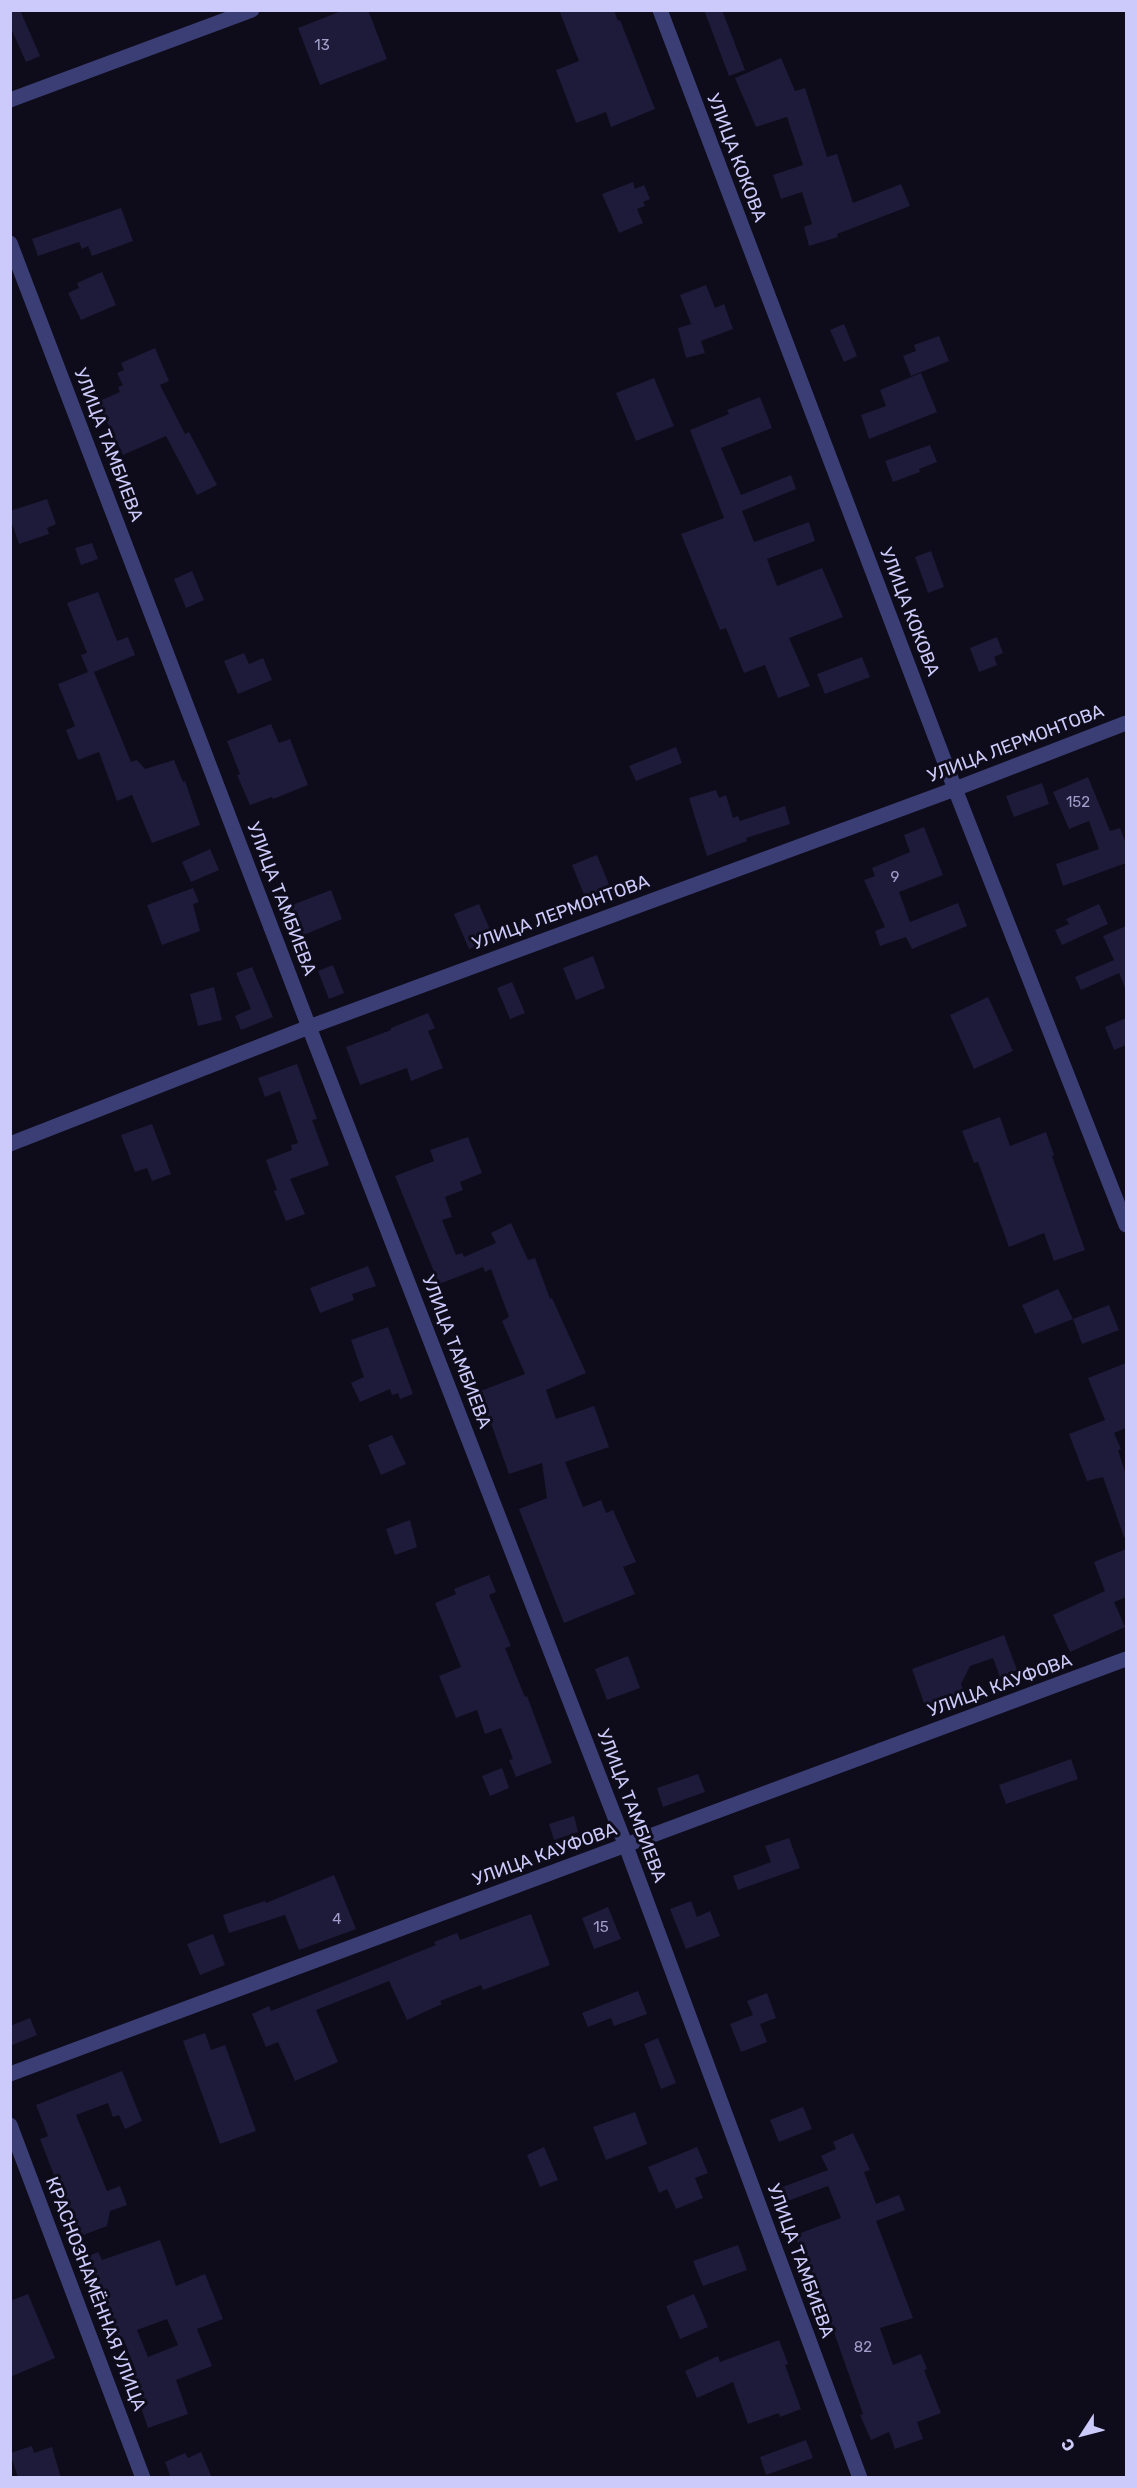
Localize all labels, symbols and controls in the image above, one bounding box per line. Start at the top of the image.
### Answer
house number: 13 [314,37,330,55]
street label: УЛИЦА КОКОВА [702,91,770,225]
street label: УЛИЦА ТАМБИЕВА [69,365,147,525]
street label: УЛИЦА КОКОВА [875,545,943,679]
street label: УЛИЦА ЛЕРМОНТОВА [925,700,1107,788]
house number: 152 [1066,794,1090,812]
street label: УЛИЦА ТАМБИЕВА [242,819,320,979]
house number: 9 [891,869,899,887]
street label: УЛИЦА ЛЕРМОНТОВА [469,871,653,955]
street label: УЛИЦА ТАМБИЕВА [417,1272,495,1432]
street label: УЛИЦА КАУФОВА [925,1650,1075,1722]
street label: УЛИЦА ТАМБИЕВА [592,1726,670,1886]
street label: УЛИЦА КАУФОВА [470,1819,620,1891]
house number: 4 [332,1911,342,1929]
house number: 15 [593,1919,609,1937]
street label: КРАСНОЗНАМЁННАЯ УЛИЦА [40,2174,150,2414]
street label: УЛИЦА ТАМБИЕВА [762,2181,838,2341]
house number: 82 [854,2339,872,2357]
north arrow [1053,2404,1113,2464]
text: С [1057,2435,1079,2455]

